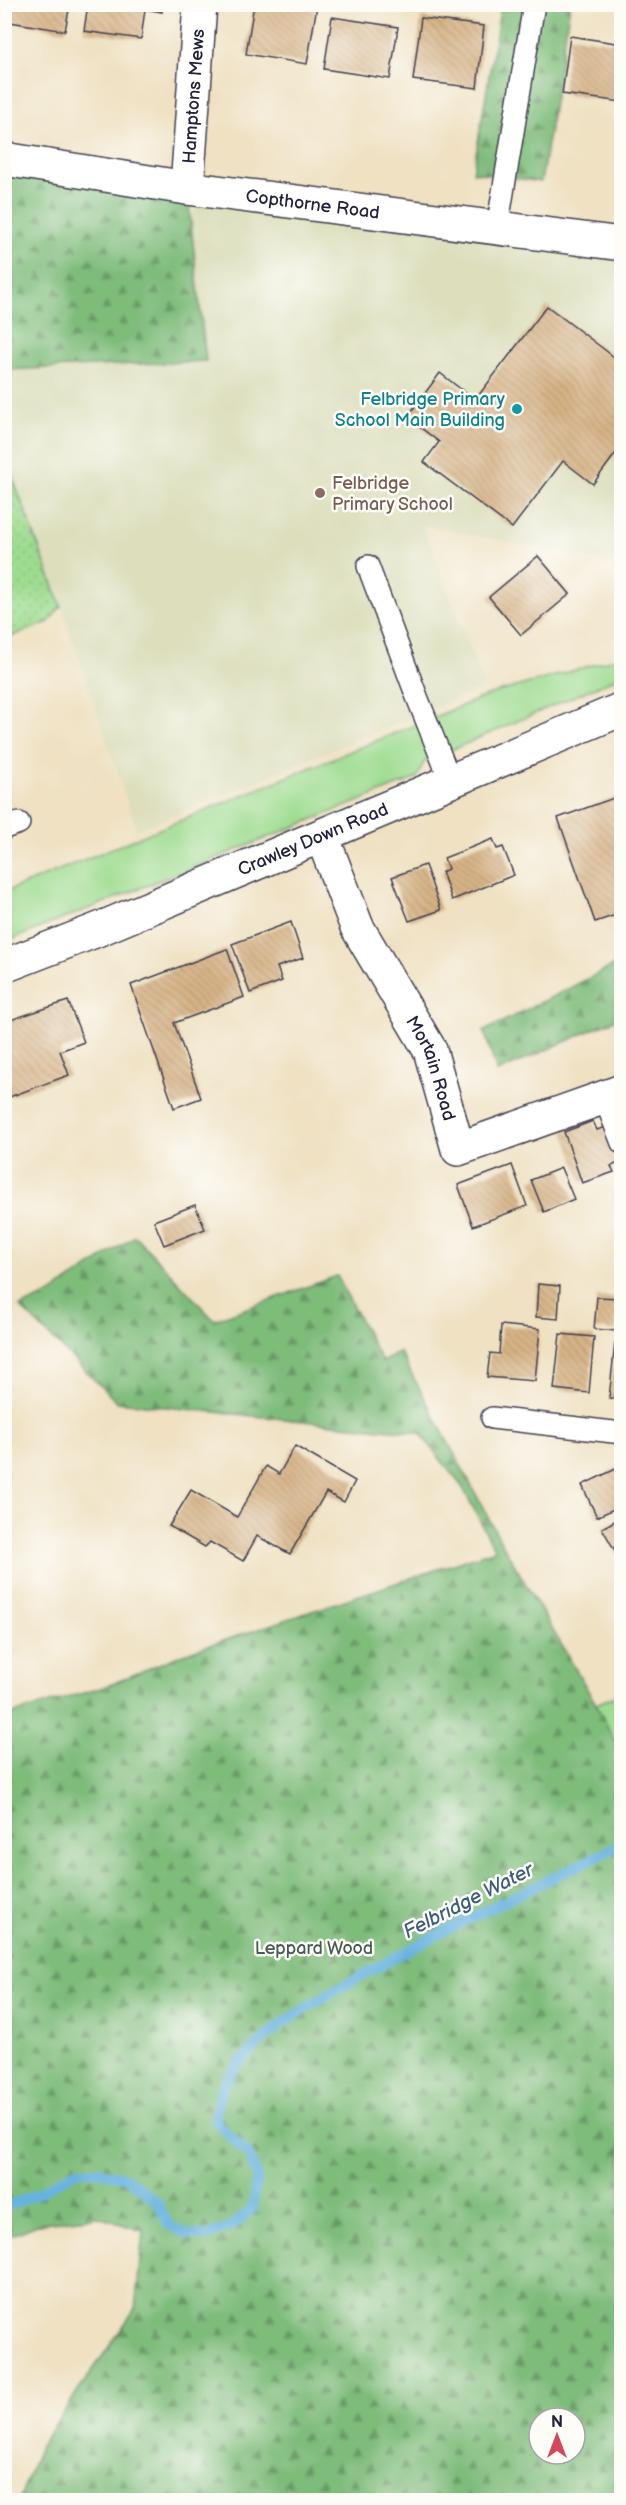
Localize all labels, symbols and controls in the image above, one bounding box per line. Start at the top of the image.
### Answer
street label: Hamptons Mews [179,28,209,164]
street label: Copthorne Road [244,186,381,224]
place label: Felbridge Primary School Main Building [335,389,506,431]
marker: Felbridge Primary School Main Building [510,402,524,416]
place label: Felbridge Primary School [332,473,453,515]
marker: Felbridge Primary School [313,486,327,500]
street label: Crawley Down Road [235,799,391,881]
street label: Mortain Road [401,1012,459,1123]
water label: Felbridge Water [399,1857,539,1944]
park label: Leppard Wood [255,1938,373,1959]
north arrow [527,2406,587,2466]
text: N [551,2413,563,2432]

